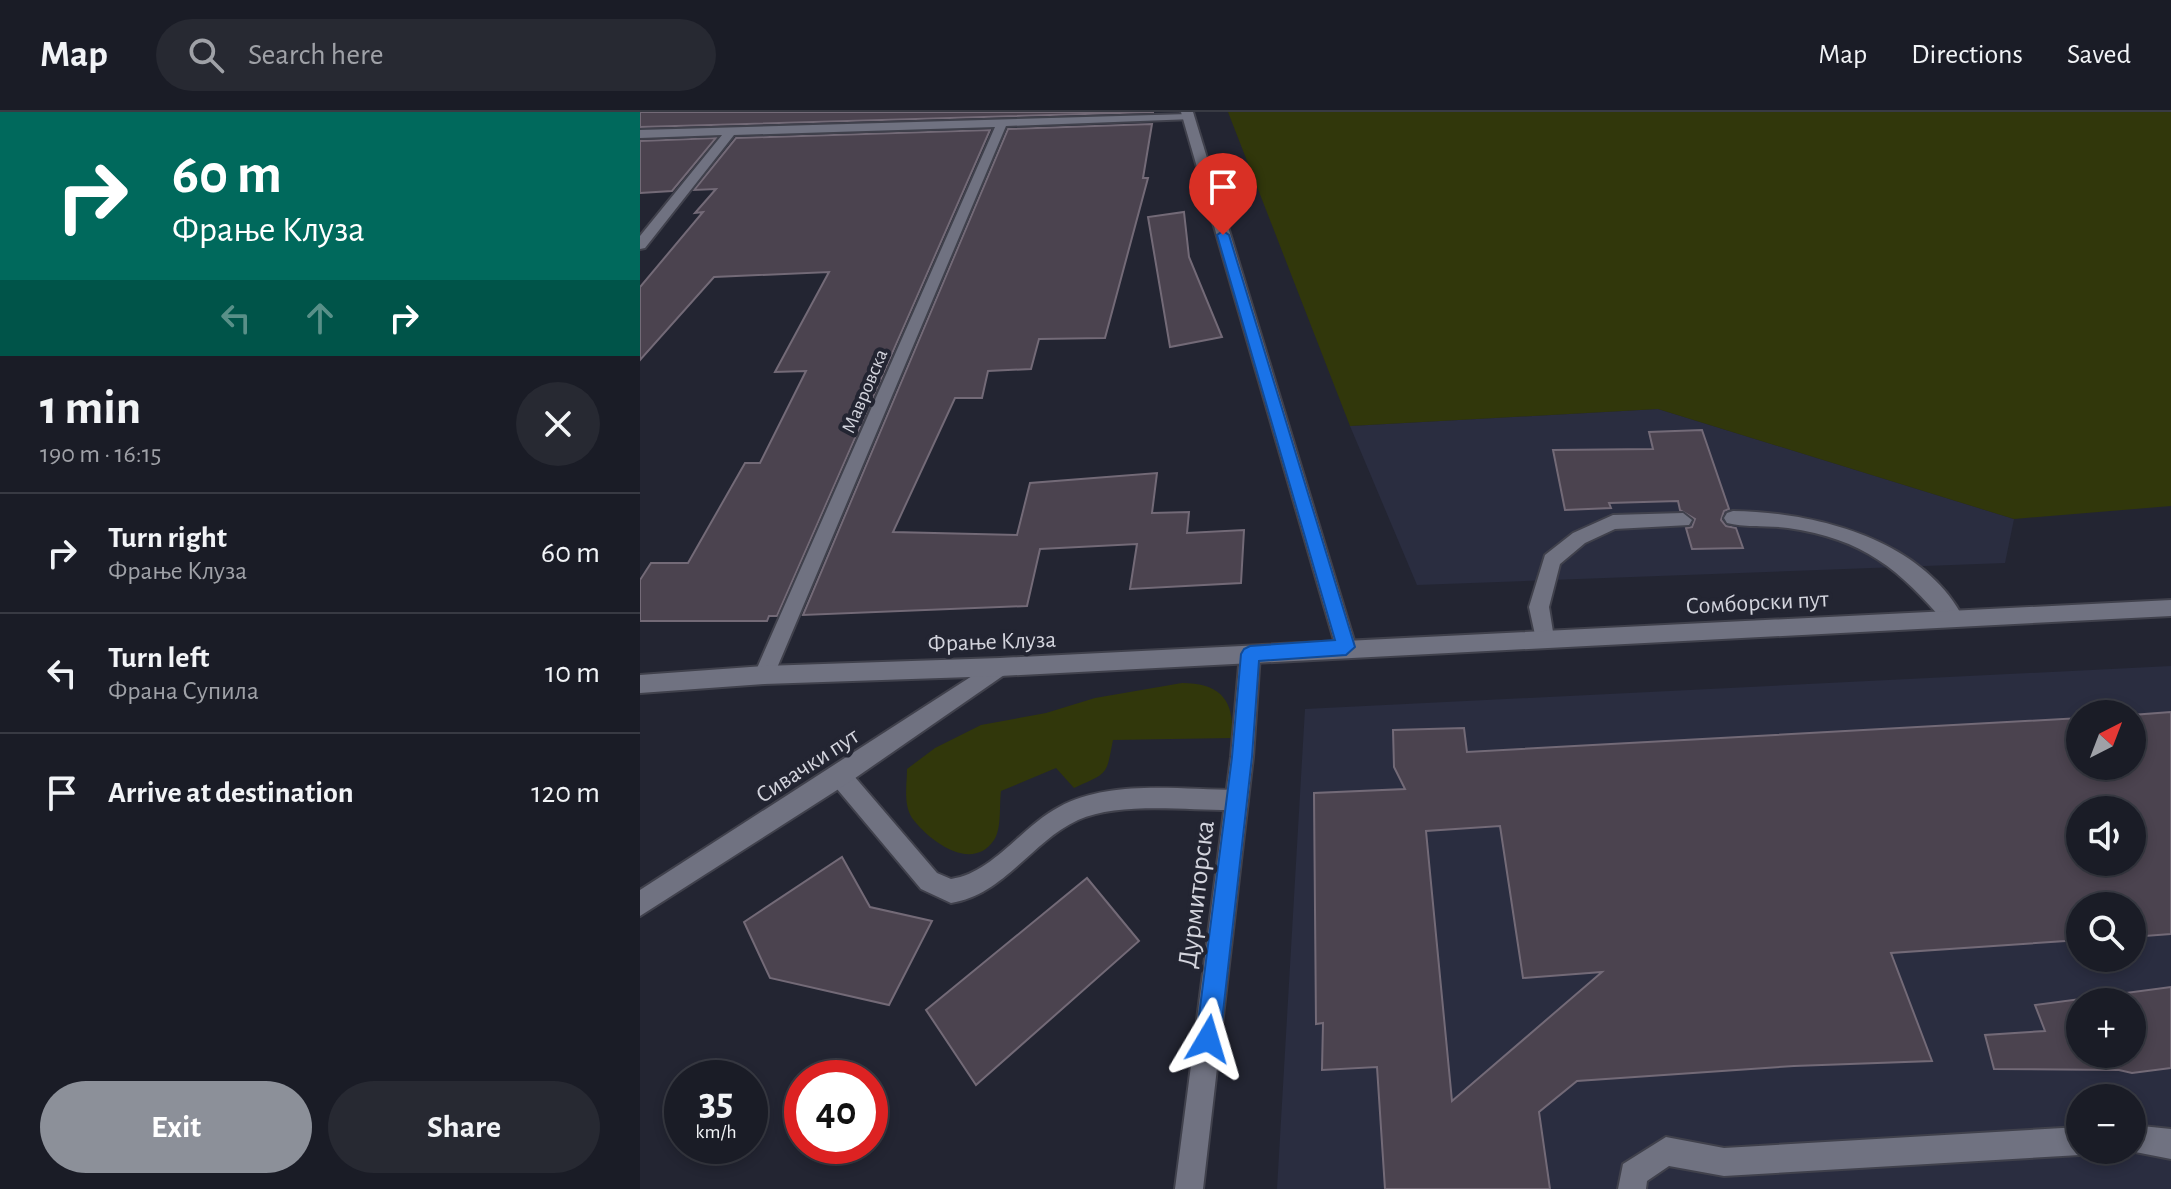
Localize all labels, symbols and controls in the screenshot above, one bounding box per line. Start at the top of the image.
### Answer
search box [156,19,716,91]
icon: search [184,33,228,77]
text: Map [40,36,108,74]
text: Search here [248,40,384,70]
text: Map [1818,41,1867,69]
text: Directions [1911,41,2023,69]
text: Saved [2067,41,2131,69]
icon: right [40,144,144,248]
text: 60 m [172,147,282,203]
pin [1189,153,1257,235]
icon: arrive [1201,165,1245,209]
text: Фрање Клуза [172,212,365,248]
icon: left [214,296,258,340]
icon: ahead [298,296,342,340]
icon: right [382,296,426,340]
street label: Мавровска [838,346,892,436]
button: close [516,382,600,466]
text: 1 min [40,385,141,433]
text: 190 m · 16:15 [40,441,161,467]
text: Turn right [108,523,227,553]
icon: right [40,531,84,575]
text: 60 m [541,538,600,568]
text: Фрање Клуза [108,558,247,584]
street label: Сомборски пут [1685,587,1829,619]
street label: Фрање Клуза [927,628,1057,656]
text: Turn left [108,643,209,673]
icon: left [40,651,84,695]
text: 10 m [545,658,600,688]
text: Франа Супила [108,678,259,704]
north arrow [2066,700,2146,780]
map controls [2066,700,2146,1164]
street label: Сивачки пут [752,724,864,808]
icon: arrive [40,771,84,815]
text: Arrive at destination [108,778,354,808]
text: 120 m [531,778,600,808]
button: sound [2066,796,2146,876]
street label: Дурмиторска [1174,819,1220,970]
button: search [2066,892,2146,972]
button: + [2066,988,2146,1068]
position arrow [1166,997,1250,1081]
speed limit sign: 40 [784,1060,888,1164]
button: Exit [40,1081,312,1173]
button: Share [328,1081,600,1173]
text: 35 [699,1082,733,1122]
button: − [2066,1084,2146,1164]
text: km/h [695,1122,737,1142]

